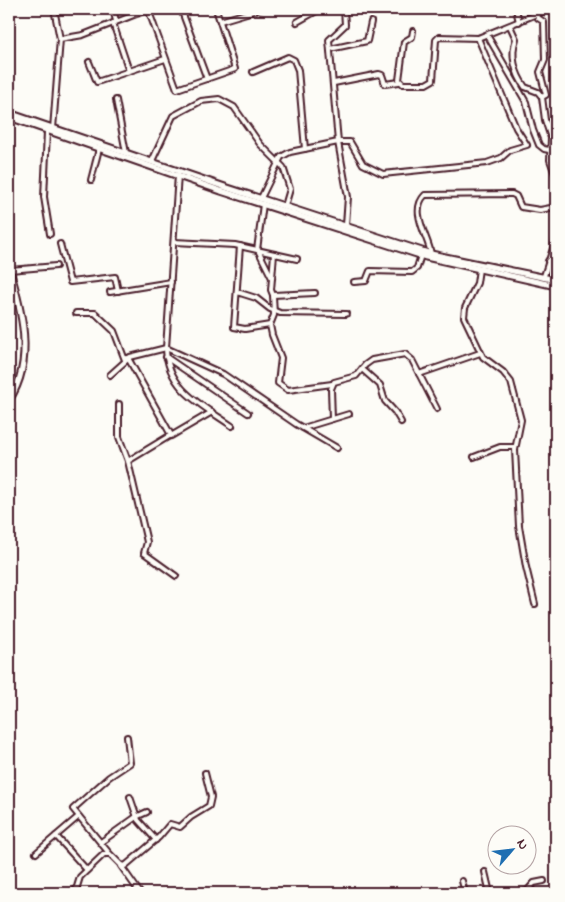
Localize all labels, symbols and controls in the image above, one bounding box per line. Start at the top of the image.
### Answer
north arrow [488,824,538,874]
text: N [511,835,534,854]

